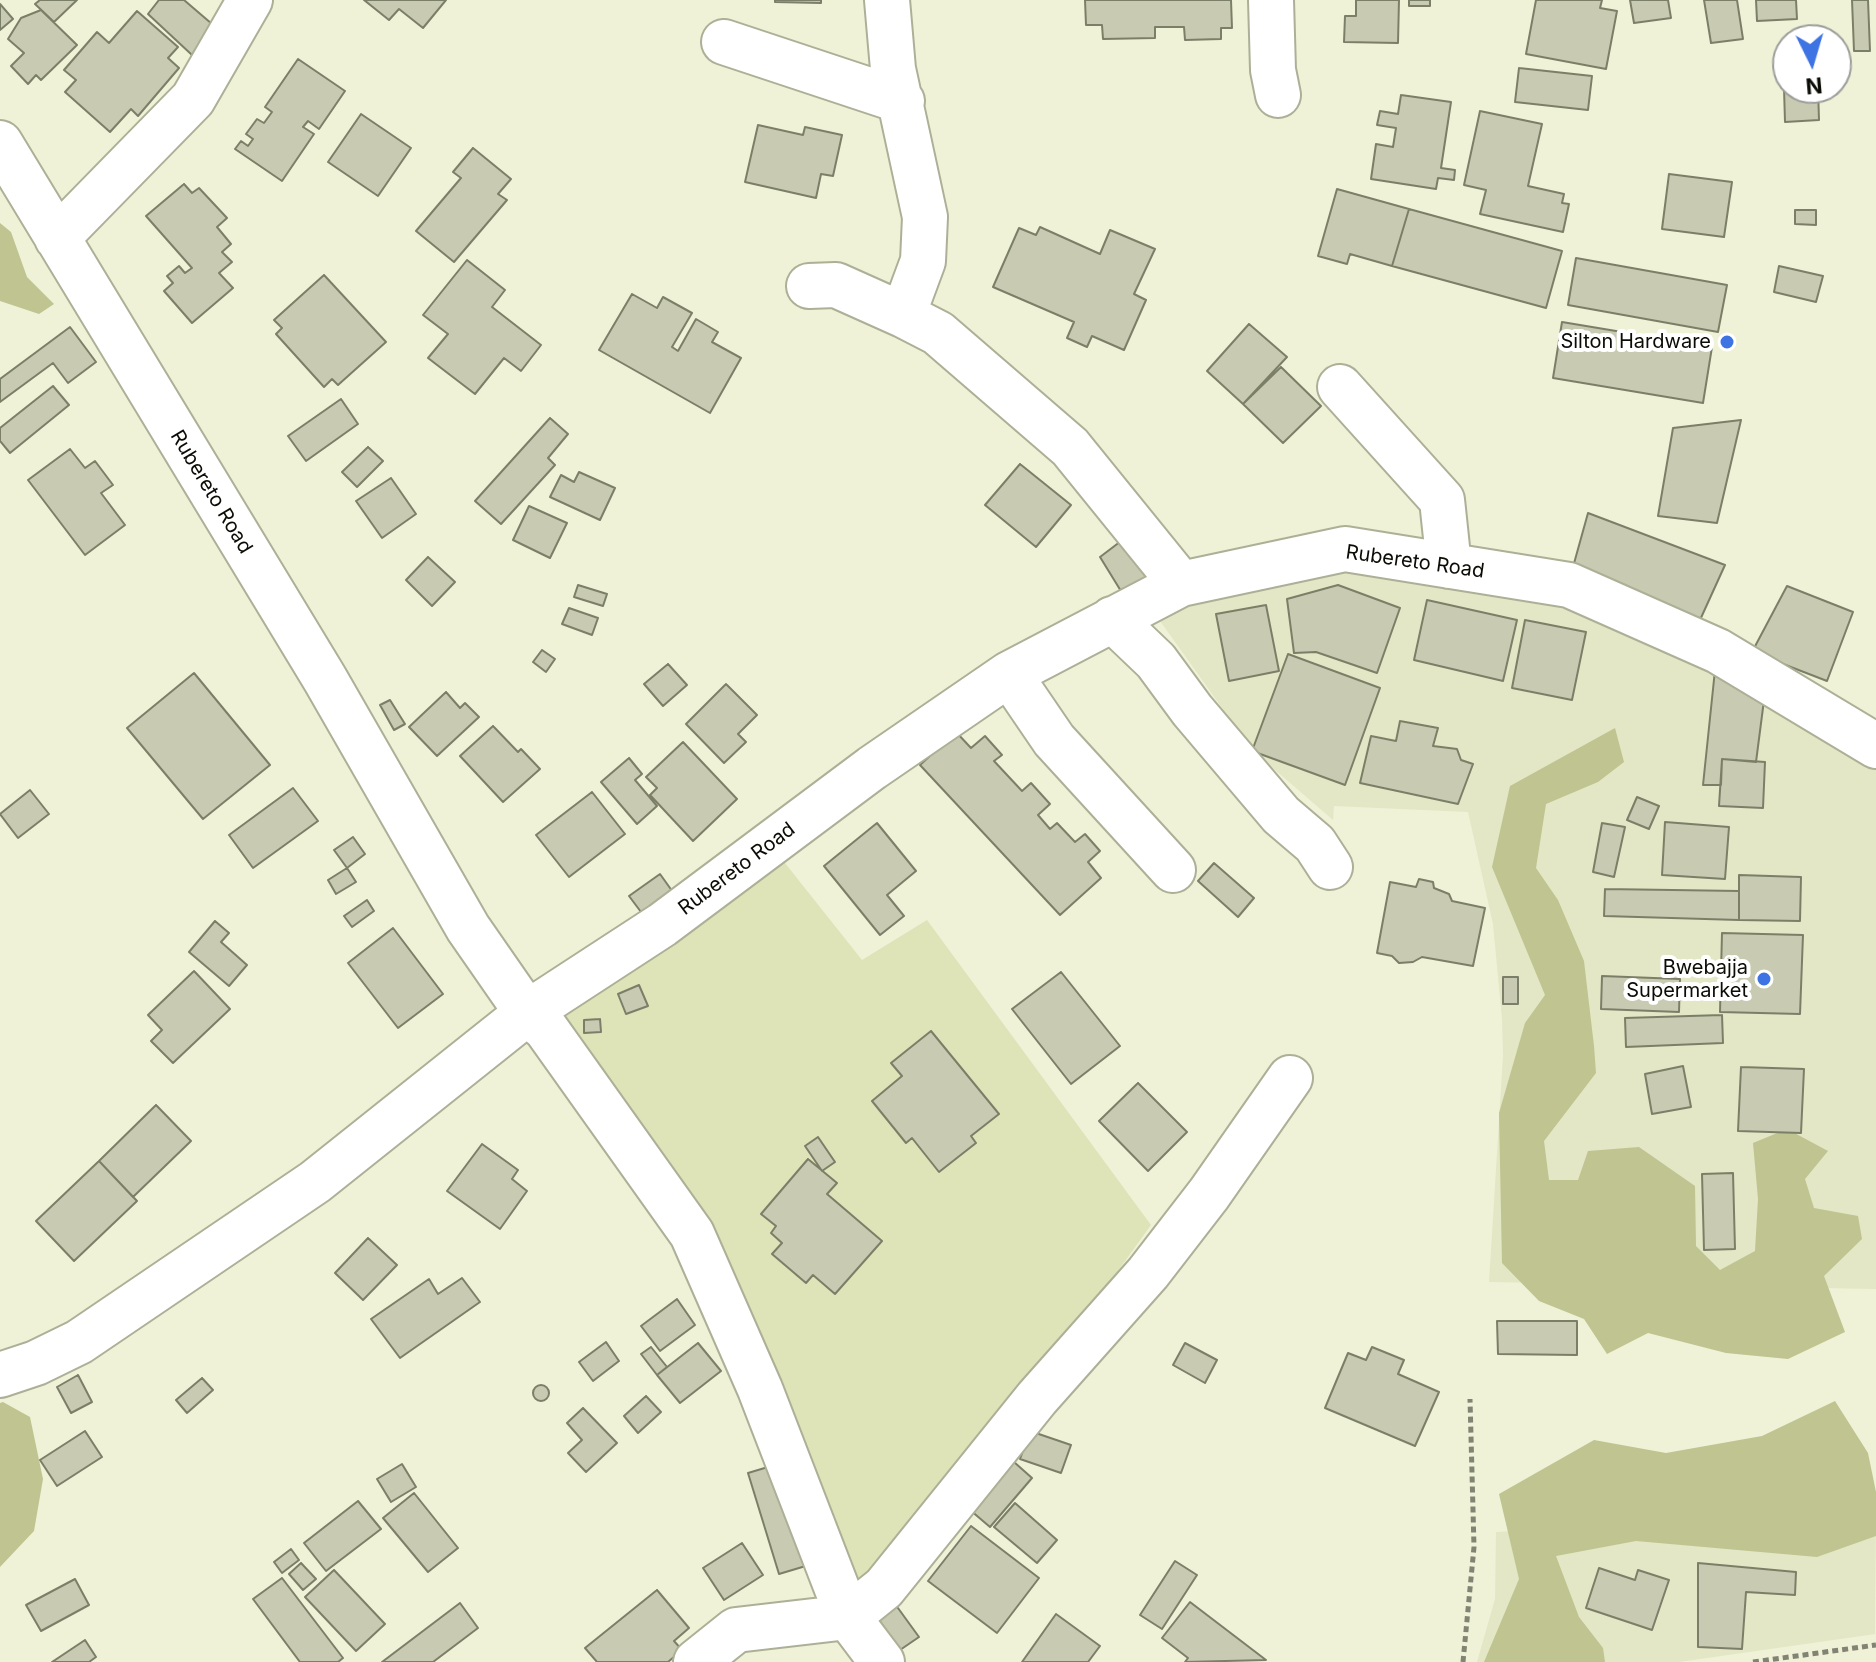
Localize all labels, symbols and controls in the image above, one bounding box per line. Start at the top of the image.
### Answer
north arrow [1772,24,1852,104]
text: N [1804,72,1823,100]
place label: Silton Hardware [1560,330,1711,354]
marker: Silton Hardware [1718,333,1736,351]
street label: Rubereto Road [165,426,257,558]
street label: Rubereto Road [1344,540,1486,584]
street label: Rubereto Road [674,817,800,921]
place label: Bwebajja Supermarket [1626,956,1748,1003]
marker: Bwebajja Supermarket [1755,970,1773,988]

